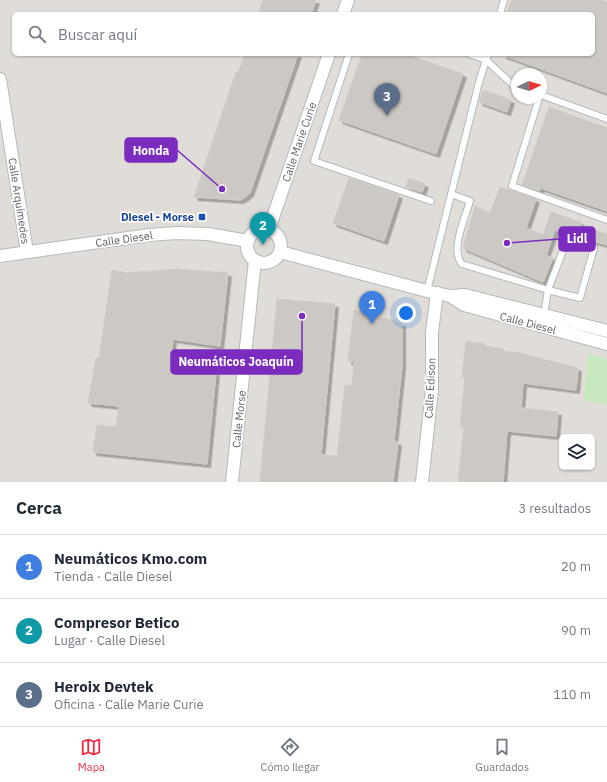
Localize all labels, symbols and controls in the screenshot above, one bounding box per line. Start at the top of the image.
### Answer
search box [12,12,595,56]
icon: search [26,23,48,45]
text: Buscar aquí [58,25,137,44]
north arrow [511,68,547,104]
pin: 3 [374,83,400,116]
street label: Calle Marie Curie [279,100,319,184]
callout: Honda [125,138,177,162]
text: Honda [133,143,170,158]
street label: Calle Arquímedes [5,157,33,245]
place label: Diesel - Morse [121,210,194,224]
marker: Diesel - Morse [197,212,207,222]
pin: 2 [250,212,276,245]
callout: Lidl [559,227,595,251]
street label: Calle Diesel [94,228,154,250]
text: Lidl [567,231,588,246]
pin: 1 [359,291,385,324]
your location [396,303,416,323]
street label: Calle Diesel [498,309,558,337]
callout: Neumáticos Joaquín [171,350,302,374]
text: Neumáticos Joaquín [178,354,294,369]
street label: Calle Edison [421,357,439,419]
street label: Calle Morse [229,390,249,448]
map controls [559,434,595,470]
button: layers [559,434,595,470]
text: Cerca [16,497,62,519]
text: 3 resultados [518,500,591,517]
text: Neumáticos Kmo.com [54,549,207,568]
text: 1 [25,558,33,575]
text: 20 m [561,558,591,575]
text: Tienda · Calle Diesel [54,568,172,585]
text: Compresor Betico [54,613,179,632]
text: 2 [25,622,33,639]
text: 90 m [561,622,591,639]
text: Lugar · Calle Diesel [54,632,165,649]
text: Heroix Devtek [54,677,154,696]
text: 3 [25,686,33,703]
text: 110 m [553,686,591,703]
text: Oficina · Calle Marie Curie [54,696,204,713]
tab: Mapa [78,736,105,774]
tab: Cómo llegar [261,736,320,774]
tab: Guardados [475,736,529,774]

